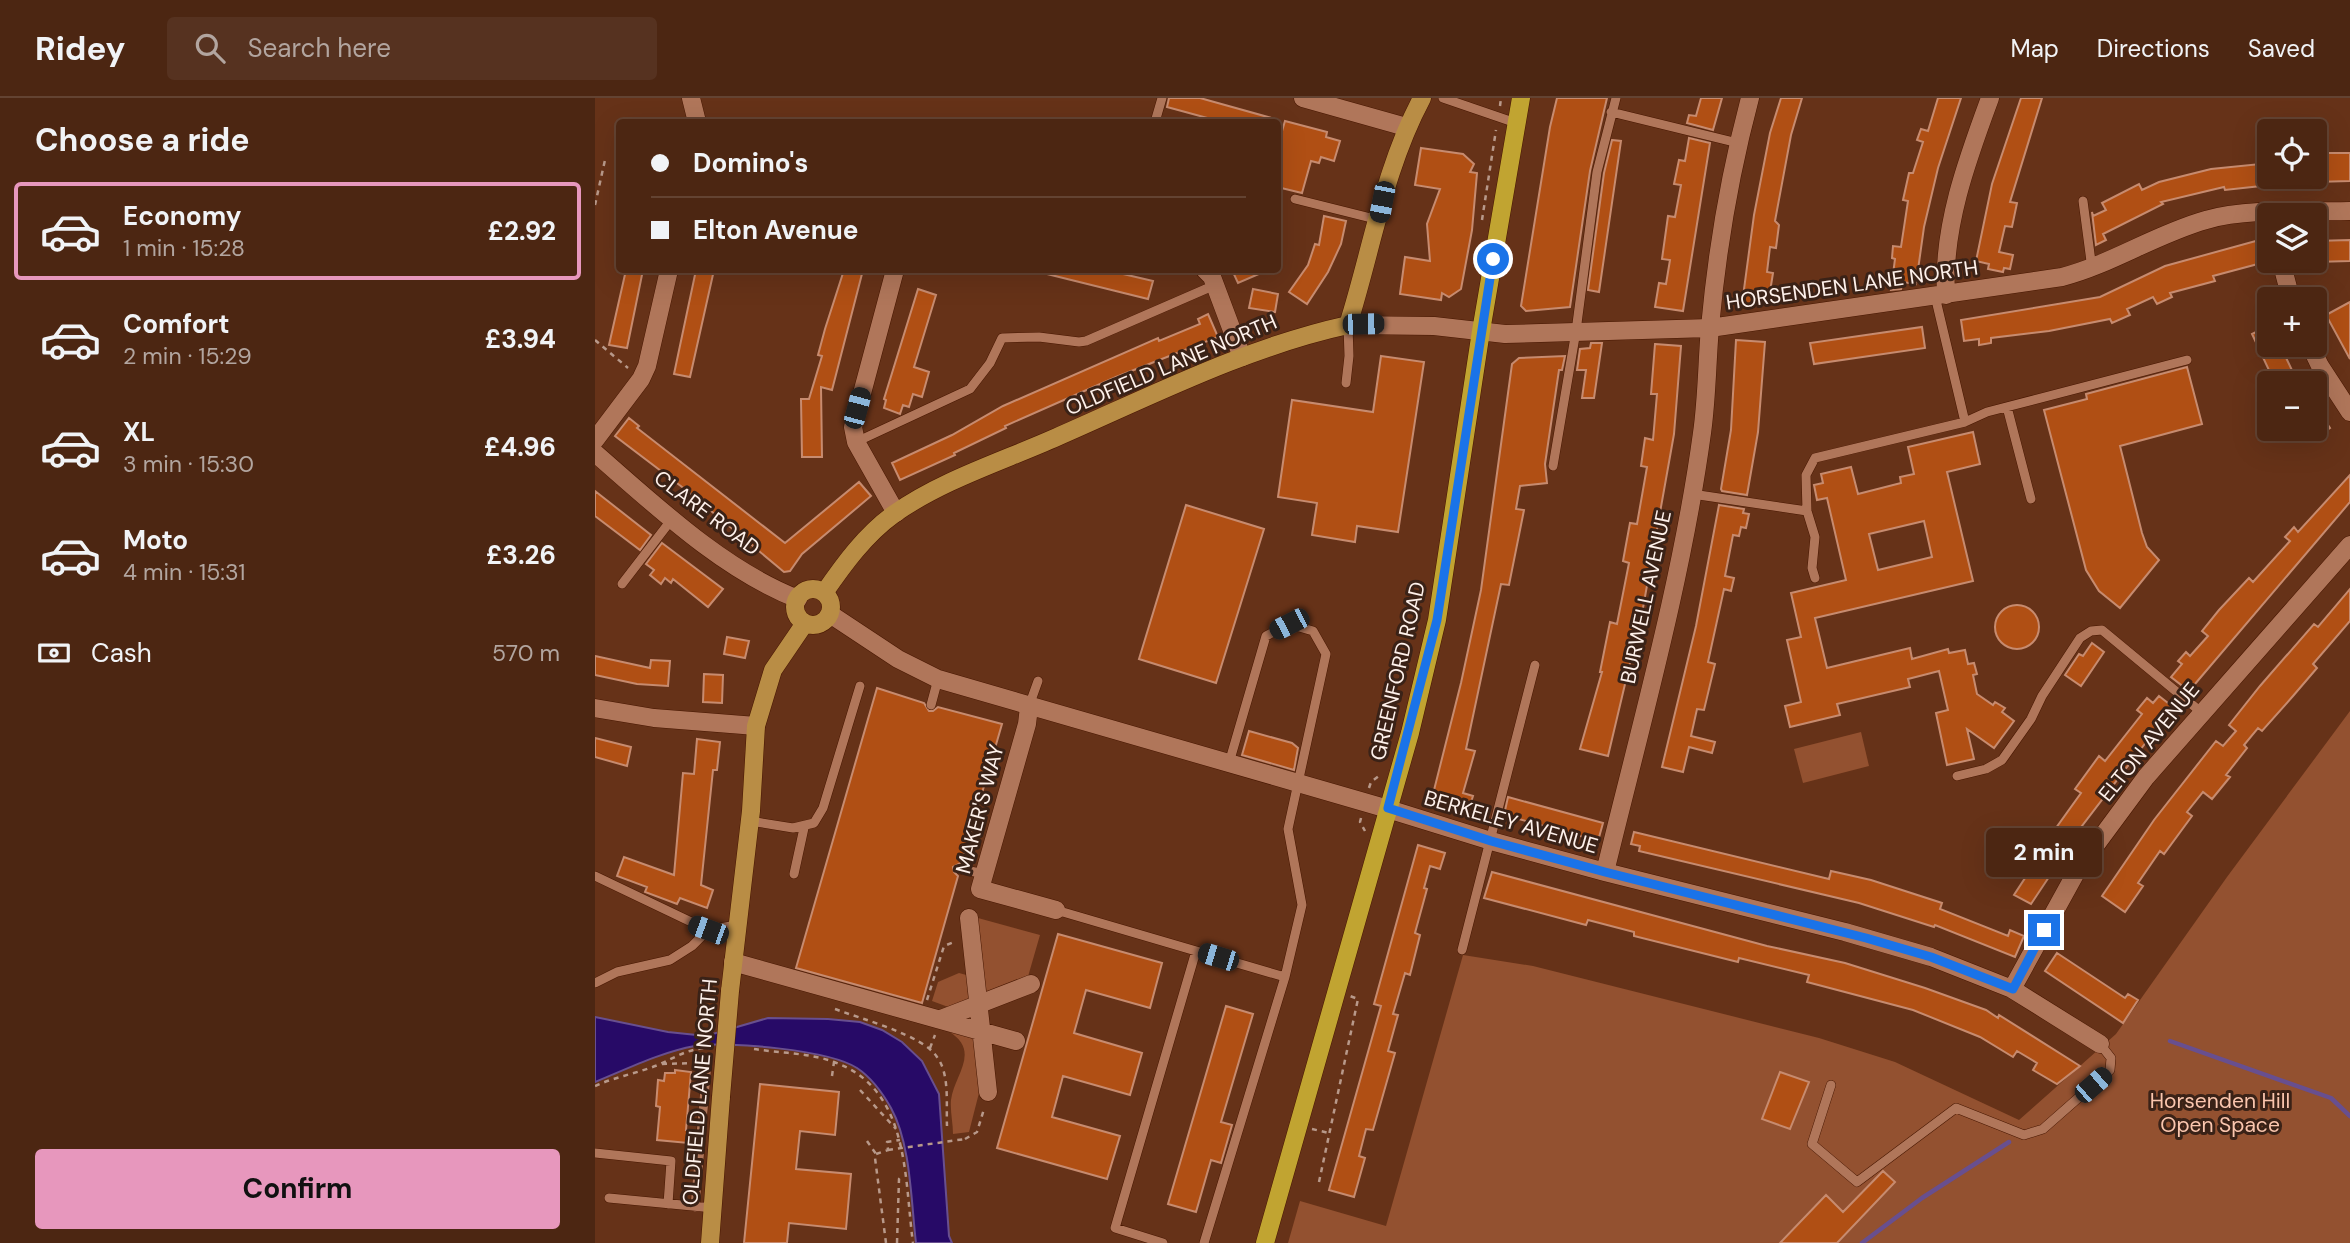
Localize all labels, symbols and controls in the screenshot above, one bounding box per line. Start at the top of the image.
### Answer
search box [167,17,657,80]
text: Ridey [35,27,125,70]
icon: search [191,29,229,67]
text: Search here [247,31,391,65]
text: Map [2011,33,2059,64]
text: Directions [2097,33,2210,64]
text: Saved [2248,33,2315,64]
text: Choose a ride [35,119,250,161]
map controls [2257,119,2327,441]
button: locate [2257,119,2327,189]
text: Domino's [693,146,808,180]
car [1368,179,1397,225]
text: Economy [123,199,241,233]
icon: car [39,200,102,263]
button: layers [2257,203,2327,273]
text: Elton Avenue [693,213,858,247]
text: £2.92 [488,214,556,248]
text: 1 min · 15:28 [123,233,245,263]
route start [1477,243,1509,275]
street label: HORSENDEN LANE NORTH [1724,253,1980,317]
button: + [2257,287,2327,357]
text: Comfort [123,307,229,341]
icon: car [39,308,102,371]
street label: OLDFIELD LANE NORTH [1061,308,1281,422]
car [1342,313,1385,335]
text: £3.94 [485,322,556,356]
text: 2 min · 15:29 [123,341,252,371]
button: − [2257,371,2327,441]
car [842,385,873,431]
text: XL [123,415,155,449]
icon: car [39,416,102,479]
text: £4.96 [484,430,556,464]
text: 3 min · 15:30 [123,449,254,479]
street label: CLARE ROAD [648,464,766,562]
street label: BURWELL AVENUE [1614,508,1678,686]
text: Moto [123,523,188,557]
icon: car [39,524,102,587]
text: £3.26 [486,538,556,572]
text: 4 min · 15:31 [123,557,245,587]
street label: GREENFORD ROAD [1364,579,1432,763]
car [1266,605,1313,643]
icon: cash [35,634,73,672]
text: Cash [91,636,152,670]
text: 570 m [492,638,560,668]
street label: ELTON AVENUE [2092,676,2206,808]
street label: MAKER'S WAY [949,741,1011,877]
street label: BERKELEY AVENUE [1421,784,1601,860]
callout: 2 min [1986,828,2102,878]
text: 2 min [2014,837,2074,867]
car [685,913,732,947]
route end [2028,914,2060,946]
car [1195,941,1242,973]
street label: OLDFIELD LANE NORTH [676,978,724,1206]
car [2071,1063,2116,1107]
park label: Horsenden Hill Open Space [2150,1087,2290,1139]
button: Confirm [35,1149,560,1229]

